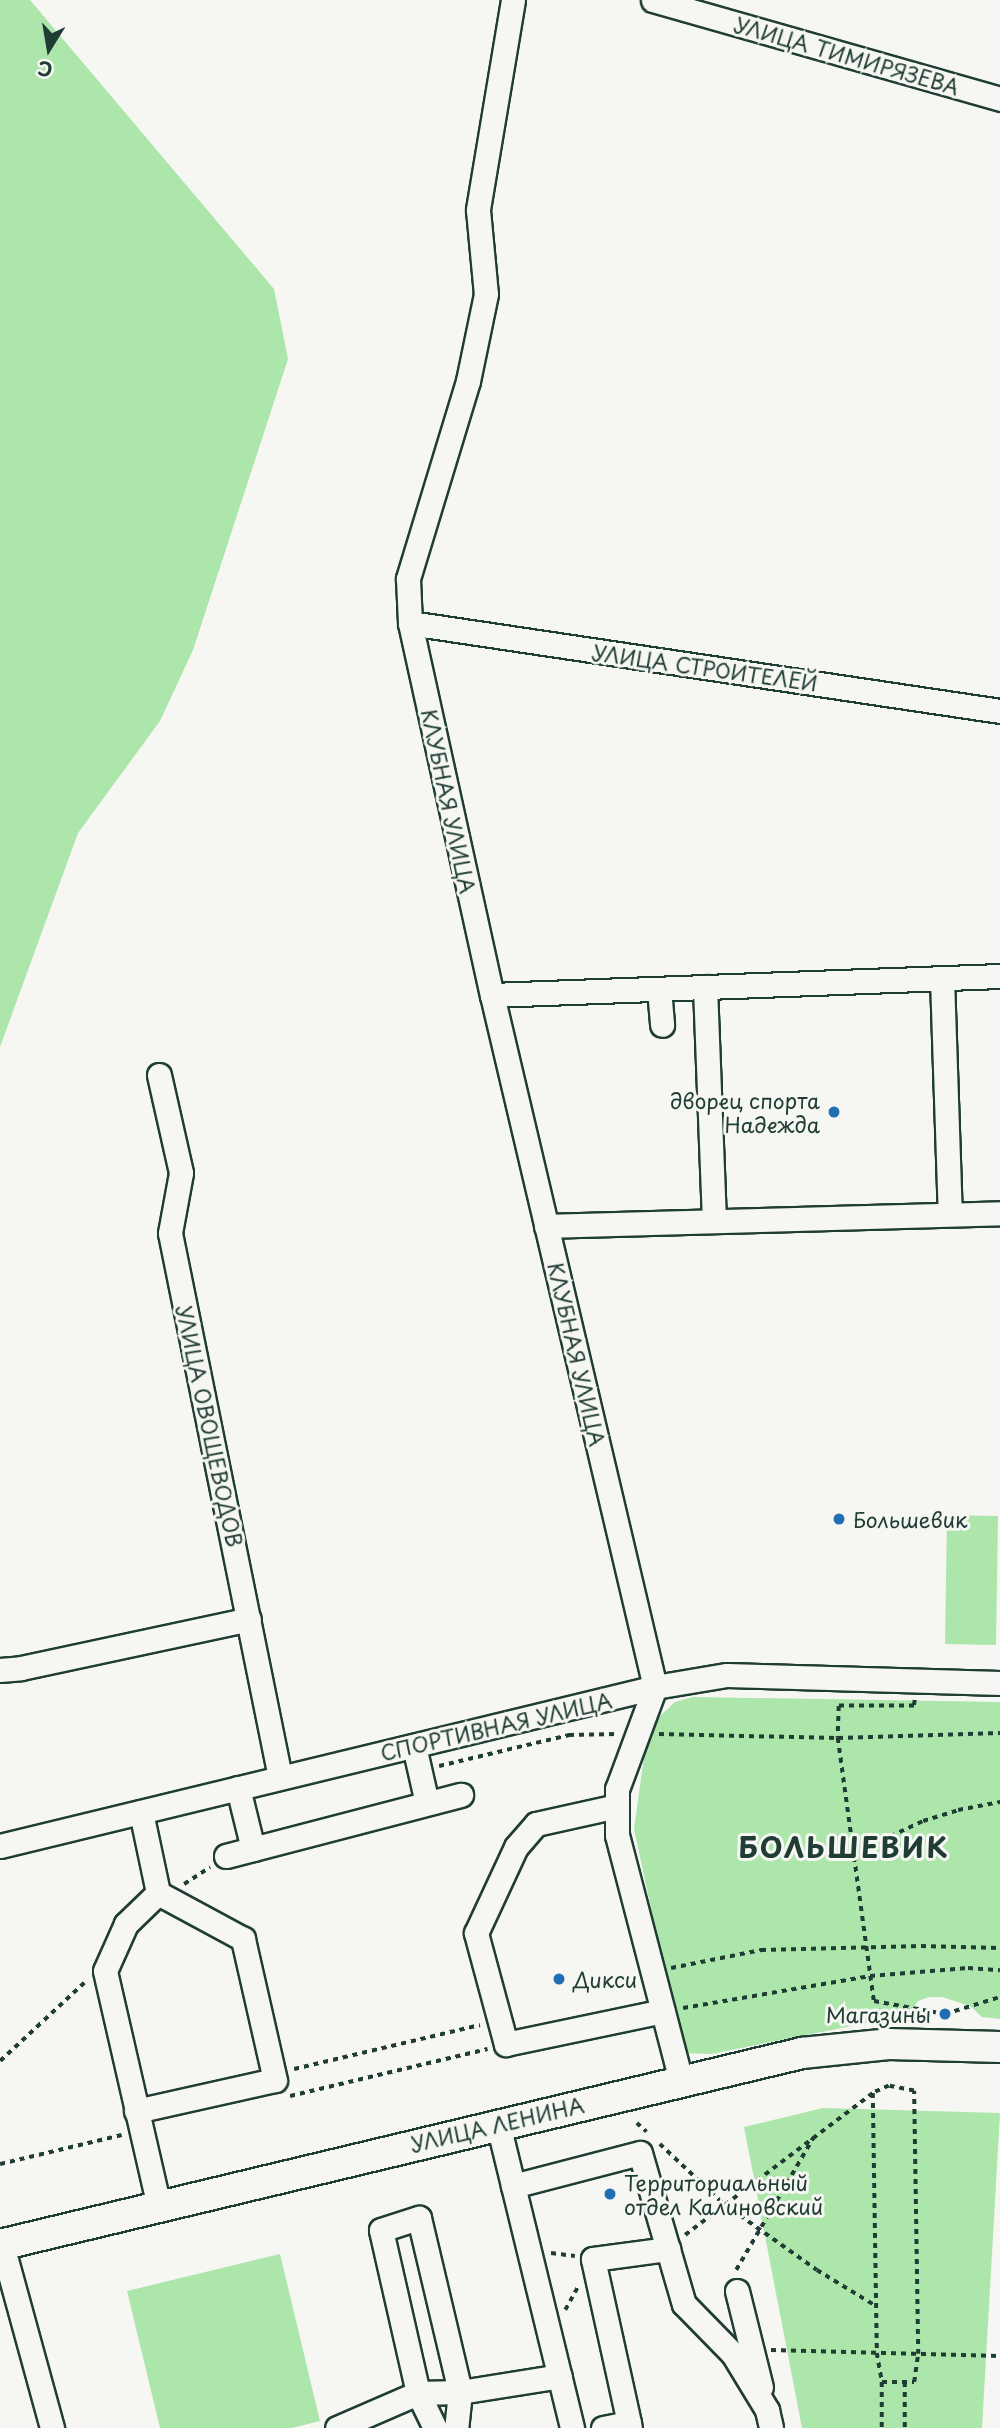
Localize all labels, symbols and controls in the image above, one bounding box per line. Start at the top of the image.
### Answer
street label: УЛИЦА ТИМИРЯЗЕВА [731,11,963,99]
north arrow [14,14,84,84]
text: С [35,55,55,85]
street label: УЛИЦА СТРОИТЕЛЕЙ [590,639,820,695]
street label: КЛУБНАЯ УЛИЦА [417,706,481,896]
place label: дворец спорта Надежда [668,1087,820,1137]
marker: дворец спорта Надежда [826,1104,842,1120]
street label: КЛУБНАЯ УЛИЦА [544,1260,610,1448]
street label: УЛИЦА ОВОЩЕВОДОВ [172,1303,248,1549]
place label: Большевик [853,1506,968,1532]
marker: Большевик [831,1511,847,1527]
street label: СПОРТИВНАЯ УЛИЦА [378,1687,614,1765]
district label: БОЛЬШЕВИК [741,1830,947,1864]
place label: Дикси [573,1966,637,1992]
marker: Дикси [551,1971,567,1987]
place label: Магазины [826,2001,931,2027]
marker: Магазины [937,2006,953,2022]
street label: УЛИЦА ЛЕНИНА [407,2092,587,2156]
place label: Территориальный отдел Калиновский [624,2169,824,2219]
marker: Территориальный отдел Калиновский [602,2186,618,2202]

